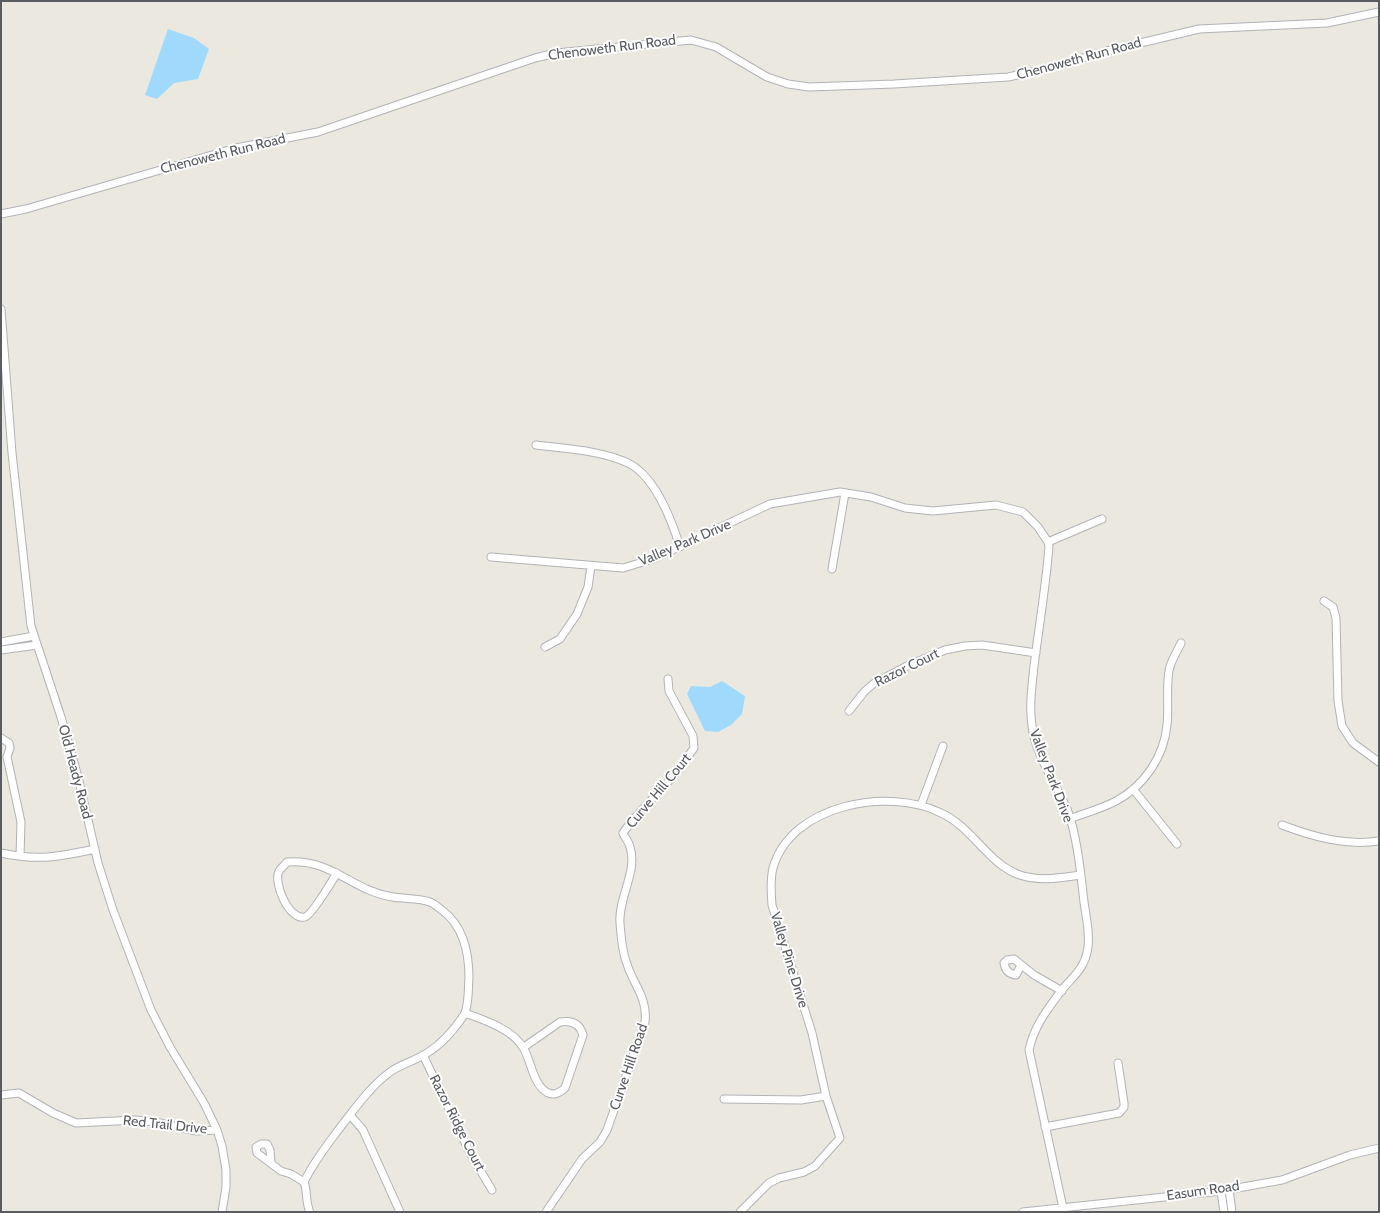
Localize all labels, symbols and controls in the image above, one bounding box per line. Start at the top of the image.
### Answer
street label: Chenoweth Run Road [547,32,677,64]
street label: Chenoweth Run Road [1015,34,1143,84]
street label: Chenoweth Run Road [159,130,287,178]
street label: Valley Park Drive [636,516,734,570]
street label: Razor Court [872,645,942,691]
street label: Old Heady Road [54,723,96,821]
street label: Valley Park Drive [1026,727,1076,825]
street label: Curve Hill Court [623,750,695,832]
street label: Valley Pine Drive [766,910,812,1010]
street label: Curve Hill Road [606,1022,652,1112]
street label: Razor Ridge Court [426,1072,488,1174]
street label: Red Trail Drive [122,1112,208,1138]
street label: Easum Road [1165,1178,1241,1204]

